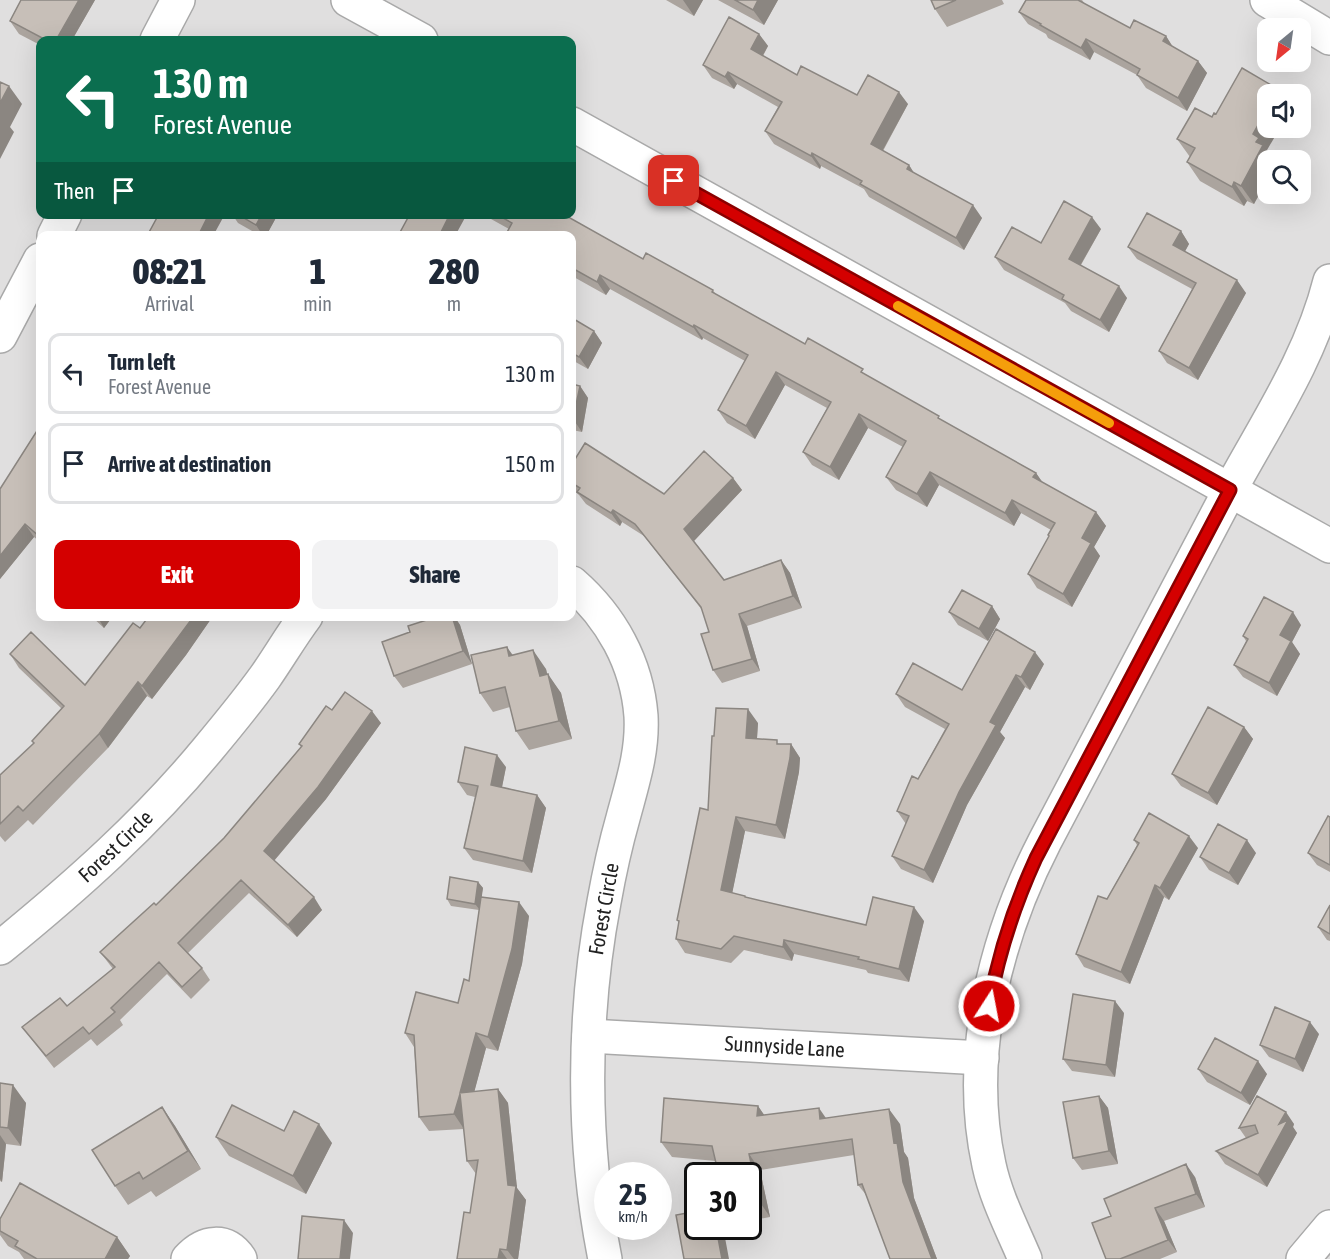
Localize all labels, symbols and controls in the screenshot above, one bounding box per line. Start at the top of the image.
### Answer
north arrow [1257,18,1311,72]
map controls [1257,18,1311,204]
text: 130 m [153,59,248,107]
icon: left [54,60,132,138]
button: sound [1257,84,1311,138]
text: Forest Avenue [153,109,292,140]
button: search [1257,150,1311,204]
pin [648,155,699,206]
icon: arrive [657,164,690,197]
icon: arrive [107,174,140,207]
text: Then [54,178,95,204]
text: 08:21 [133,250,207,292]
text: 1 [309,250,326,292]
text: 280 [429,250,479,292]
text: Arrival [145,292,194,315]
text: min [303,292,332,315]
text: m [447,292,461,315]
text: Turn left [108,349,175,375]
icon: left [57,357,90,390]
text: 130 m [505,361,555,387]
text: Forest Avenue [108,375,211,398]
icon: arrive [57,447,90,480]
text: Arrive at destination [108,451,271,477]
text: 150 m [505,451,555,477]
button: Exit [54,540,300,609]
button: Share [312,540,558,609]
street label: Forest Circle [73,805,157,887]
street label: Forest Circle [583,861,623,957]
position arrow [957,974,1021,1038]
street label: Sunnyside Lane [724,1031,845,1061]
speed limit sign: 30 [684,1162,762,1240]
text: 25 [619,1177,647,1211]
text: km/h [618,1208,648,1225]

